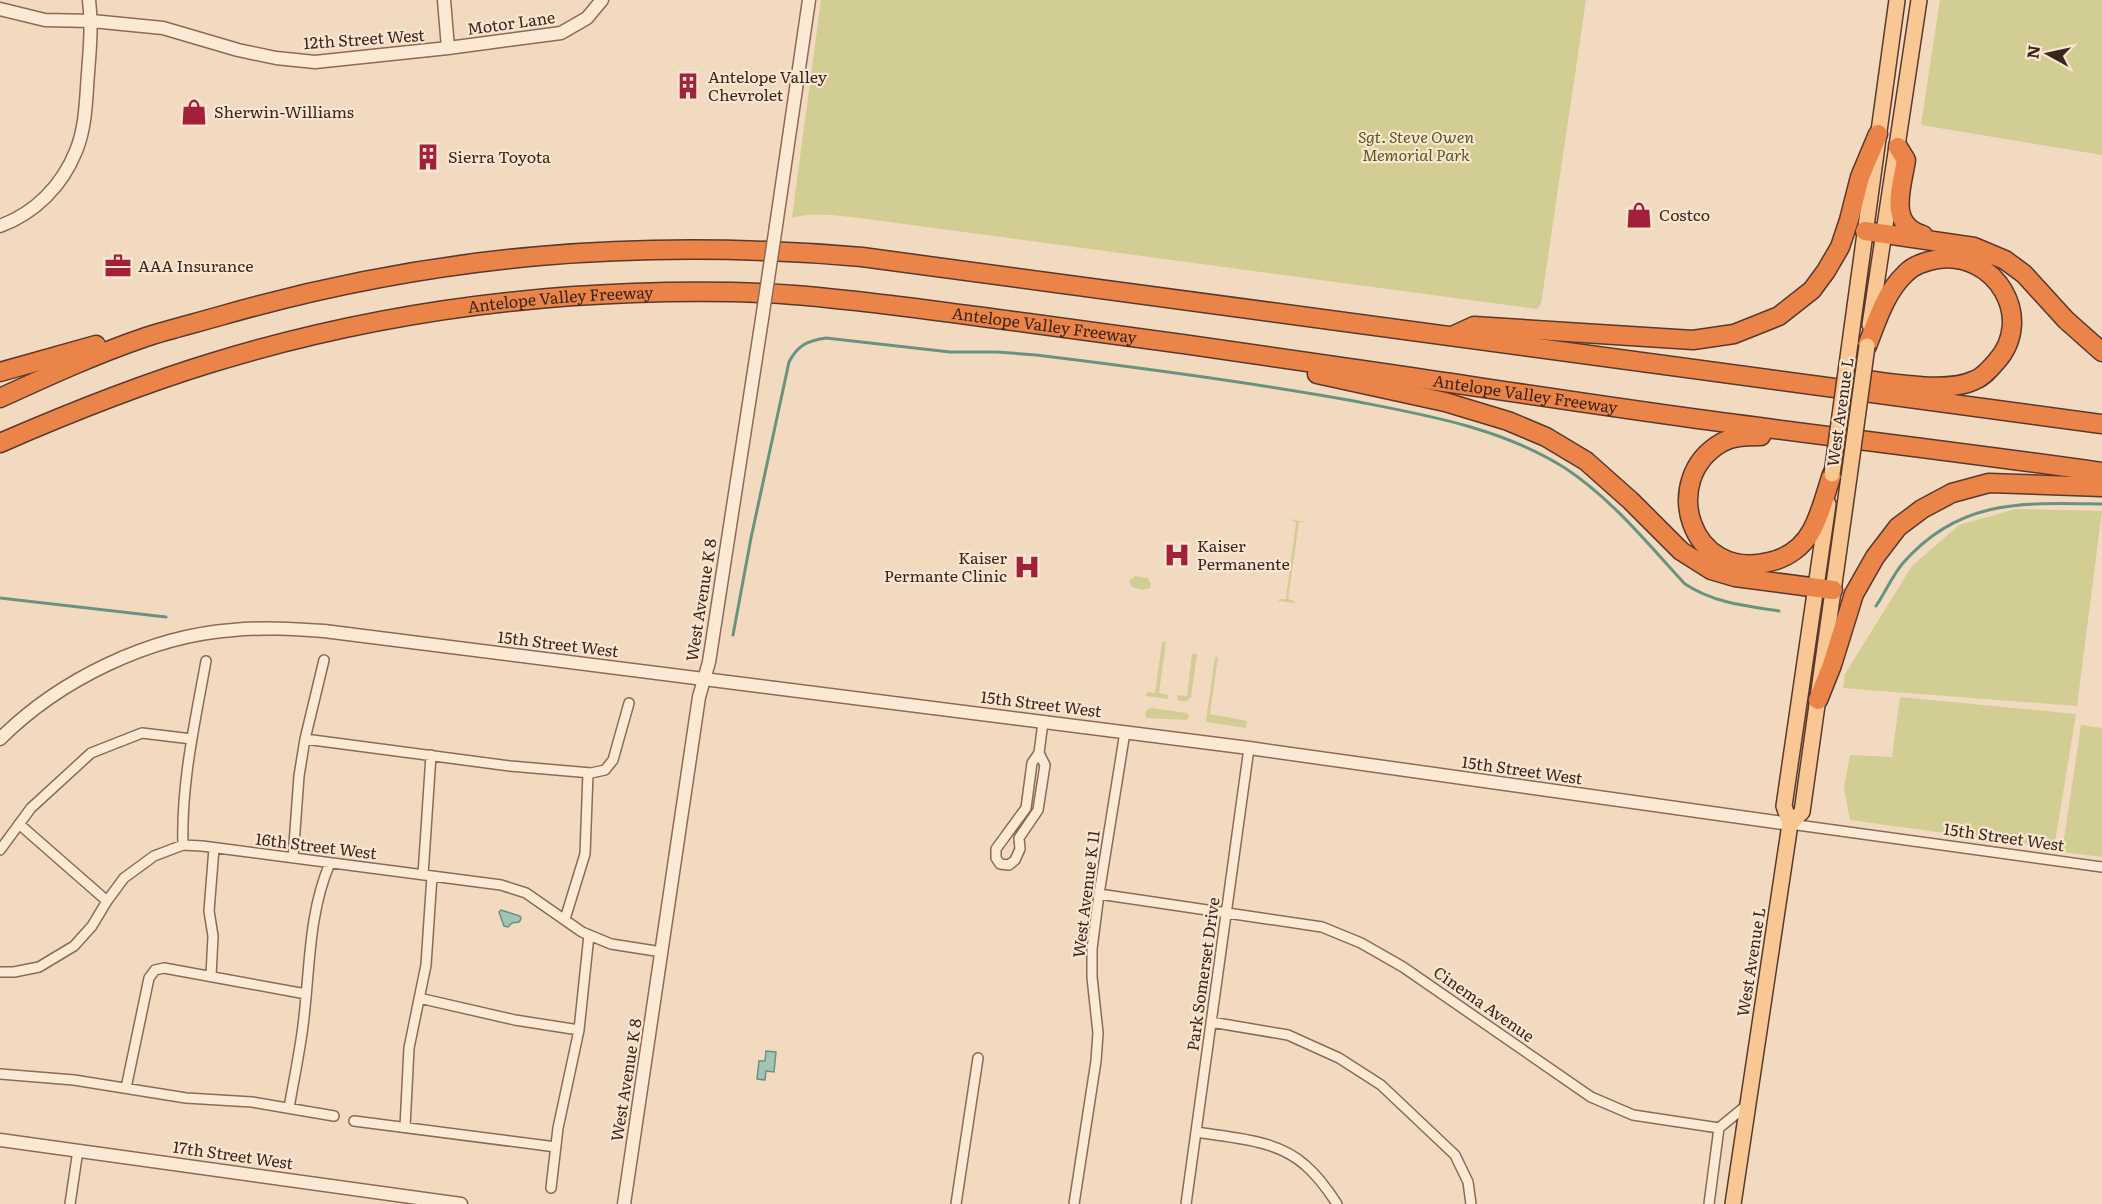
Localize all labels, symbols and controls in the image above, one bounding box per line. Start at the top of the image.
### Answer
street label: Motor Lane [465,4,556,40]
street label: 12th Street West [302,22,426,54]
north arrow [2018,24,2078,84]
text: N [2019,43,2045,60]
place label: Antelope Valley Chevrolet [708,64,828,106]
building icon: Antelope Valley Chevrolet [673,71,703,101]
shop icon: Sherwin-Williams [179,97,209,127]
place label: Sherwin-Williams [214,99,354,123]
park label: Sgt. Steve Owen Memorial Park [1358,124,1474,166]
building icon: Sierra Toyota [413,142,443,172]
place label: Sierra Toyota [448,144,551,168]
shop icon: Costco [1624,200,1654,230]
place label: Costco [1659,202,1710,226]
office icon: AAA Insurance [103,251,133,281]
place label: AAA Insurance [138,253,254,277]
street label: Antelope Valley Freeway [466,279,654,318]
street label: Antelope Valley Freeway [951,300,1139,349]
street label: West Avenue L [1819,356,1859,468]
street label: Antelope Valley Freeway [1432,368,1620,419]
place label: Kaiser Permanente [1197,533,1290,575]
street label: West Avenue K 8 [678,536,722,663]
hospital icon: Kaiser Permanente [1162,540,1192,570]
place label: Kaiser Permante Clinic [884,545,1007,587]
hospital icon: Kaiser Permante Clinic [1012,552,1042,582]
street label: 15th Street West [496,624,620,662]
street label: 15th Street West [979,684,1103,722]
street label: 15th Street West [1460,749,1584,789]
street label: 15th Street West [1942,816,2066,856]
street label: 16th Street West [254,826,379,864]
street label: West Avenue K 11 [1065,828,1105,959]
street label: Park Somerset Drive [1179,895,1225,1052]
street label: West Avenue L [1730,905,1771,1018]
street label: Cinema Avenue [1429,959,1540,1047]
street label: West Avenue K 8 [603,1016,647,1143]
street label: 17th Street West [172,1134,295,1174]

